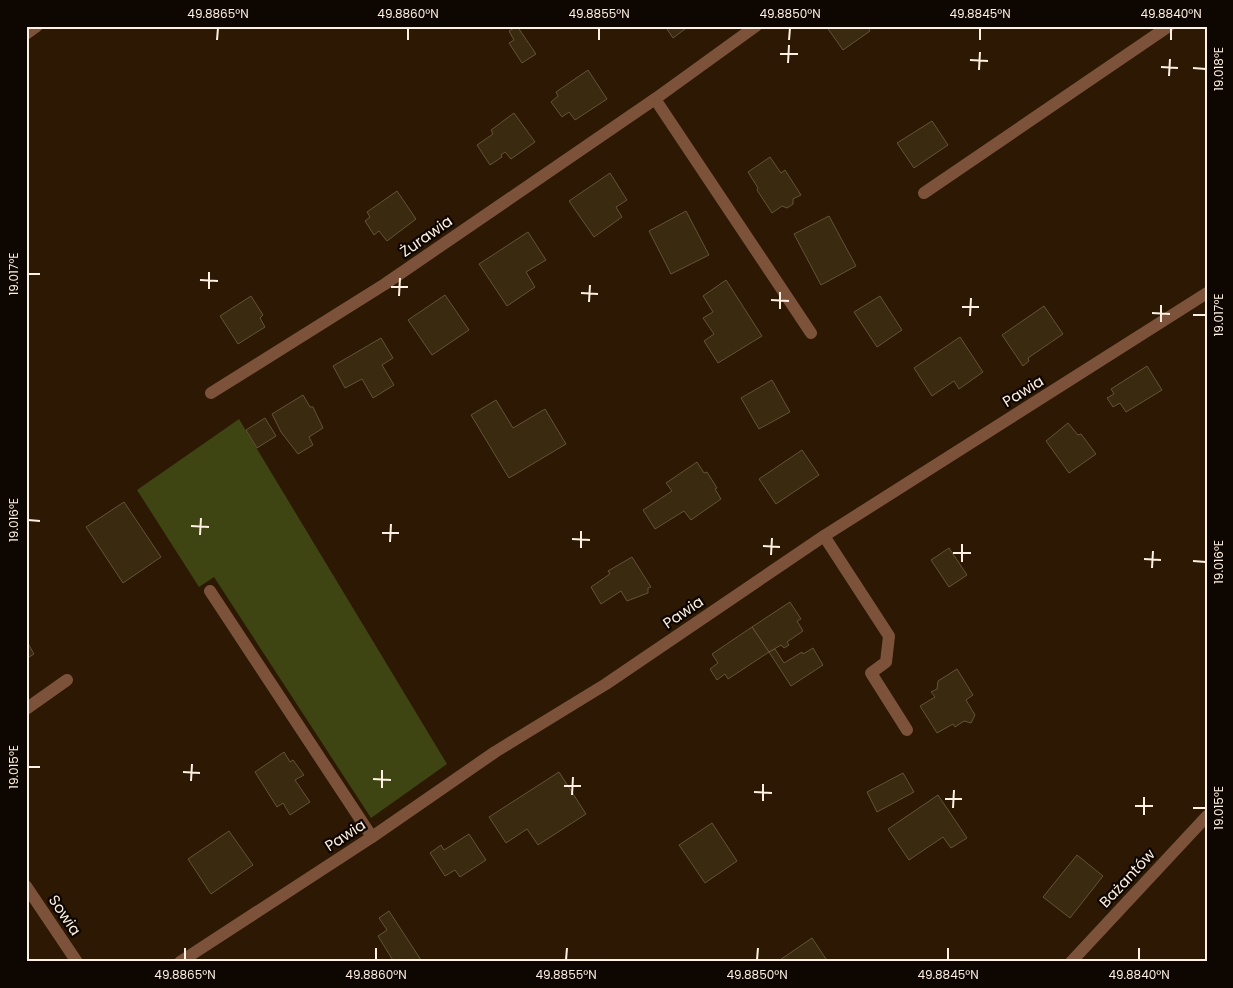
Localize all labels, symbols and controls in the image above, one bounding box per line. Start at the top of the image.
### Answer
text: 49.8865°N [187,5,249,22]
text: 49.8860°N [377,5,439,22]
text: 49.8855°N [568,5,630,22]
text: 49.8850°N [759,5,821,22]
text: 49.8845°N [949,5,1011,22]
text: 49.8840°N [1140,5,1202,22]
text: 19.018°E [1210,47,1227,91]
street label: Żurawia [396,210,456,262]
text: 19.017°E [5,253,22,295]
text: 19.017°E [1210,294,1227,336]
street label: Pawia [998,370,1048,412]
text: 19.016°E [5,498,22,542]
text: 19.016°E [1210,540,1227,584]
street label: Pawia [658,591,708,633]
text: 19.015°E [5,745,22,789]
text: 19.015°E [1210,786,1227,830]
street label: Pawia [320,814,370,856]
street label: Bażantów [1094,844,1160,912]
street label: Sowia [44,891,86,939]
text: 49.8865°N [154,966,216,983]
text: 49.8860°N [345,966,407,983]
text: 49.8855°N [535,966,597,983]
text: 49.8850°N [726,966,788,983]
text: 49.8845°N [917,966,979,983]
text: 49.8840°N [1108,966,1170,983]

